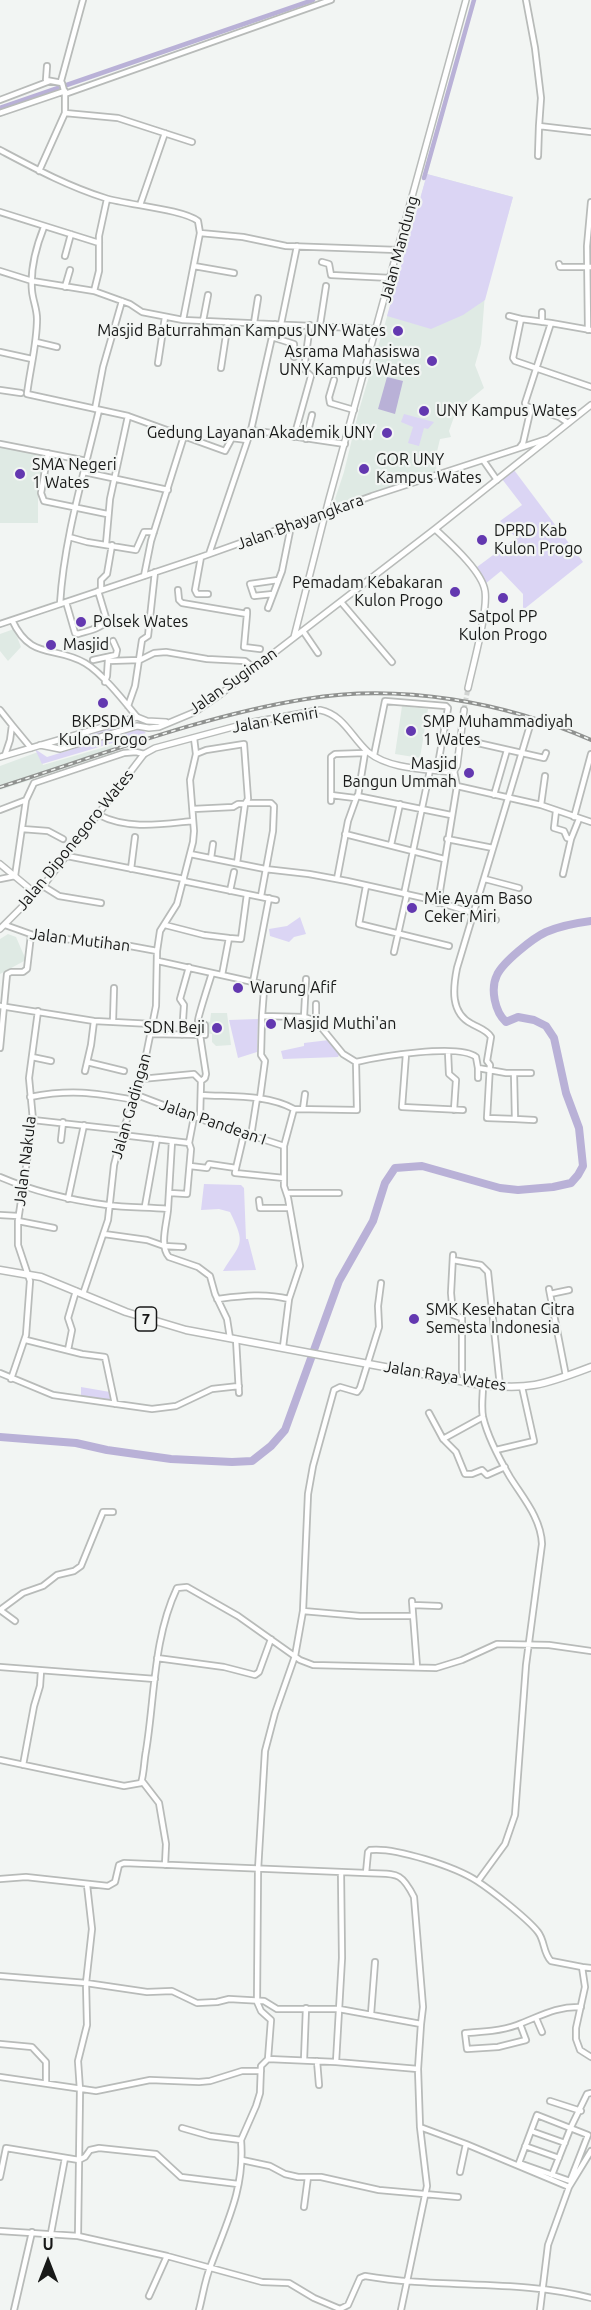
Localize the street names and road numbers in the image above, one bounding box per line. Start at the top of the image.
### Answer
street label: Jalan Mandung [376,194,422,304]
street label: Jalan Bhayangkara [234,490,366,554]
street label: Jalan Sugiman [185,644,281,718]
street label: Jalan Kemiri [230,703,320,737]
street label: Jalan Diponegoro Wates [12,766,138,914]
street label: Jalan Mutihan [29,924,131,956]
street label: Jalan Gadingan [107,1051,155,1161]
street label: Jalan Pandean I [157,1095,269,1149]
street label: Jalan Nakula [10,1115,40,1207]
road number: 7 [136,1307,156,1331]
street label: Jalan Raya Wates [382,1357,508,1395]

